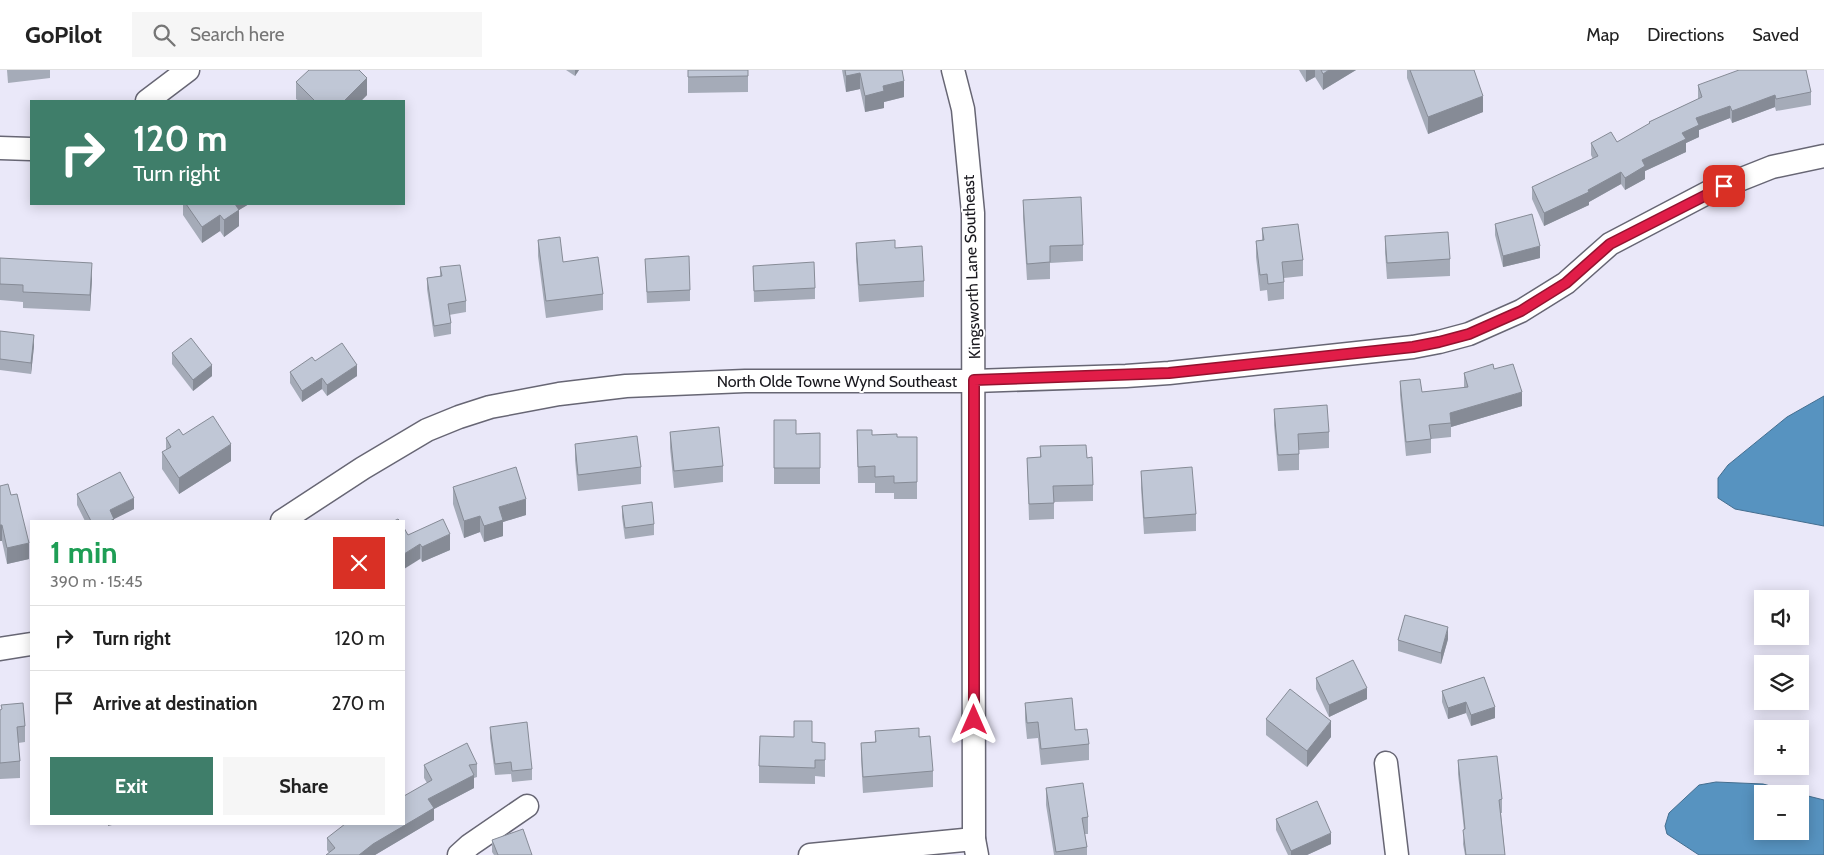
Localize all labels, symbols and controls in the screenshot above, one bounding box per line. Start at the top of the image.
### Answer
search box [132,12,482,57]
text: GoPilot [25,20,102,49]
icon: search [150,21,178,49]
text: Search here [190,23,284,46]
text: Map [1586,24,1619,46]
text: Directions [1647,24,1724,46]
text: Saved [1752,24,1799,46]
text: 120 m [133,117,227,160]
icon: right [50,120,115,185]
text: Turn right [133,160,220,187]
pin [1703,165,1745,207]
icon: arrive [1710,172,1738,200]
street label: Kingsworth Lane Southeast [959,174,984,359]
street label: North Olde Towne Wynd Southeast [717,372,958,391]
text: 1 min [50,534,118,571]
button: close [333,537,385,589]
text: 390 m · 15:45 [50,572,143,591]
map controls [1754,590,1809,840]
button: sound [1754,590,1809,645]
icon: right [50,624,78,652]
text: Turn right [93,627,171,650]
text: 120 m [335,627,385,650]
button: layers [1754,655,1809,710]
icon: arrive [50,689,78,717]
text: Arrive at destination [93,692,257,715]
text: 270 m [331,692,385,715]
position arrow [947,693,999,745]
button: + [1754,720,1809,775]
button: Exit [50,757,213,815]
button: Share [223,757,385,815]
button: − [1754,785,1809,840]

